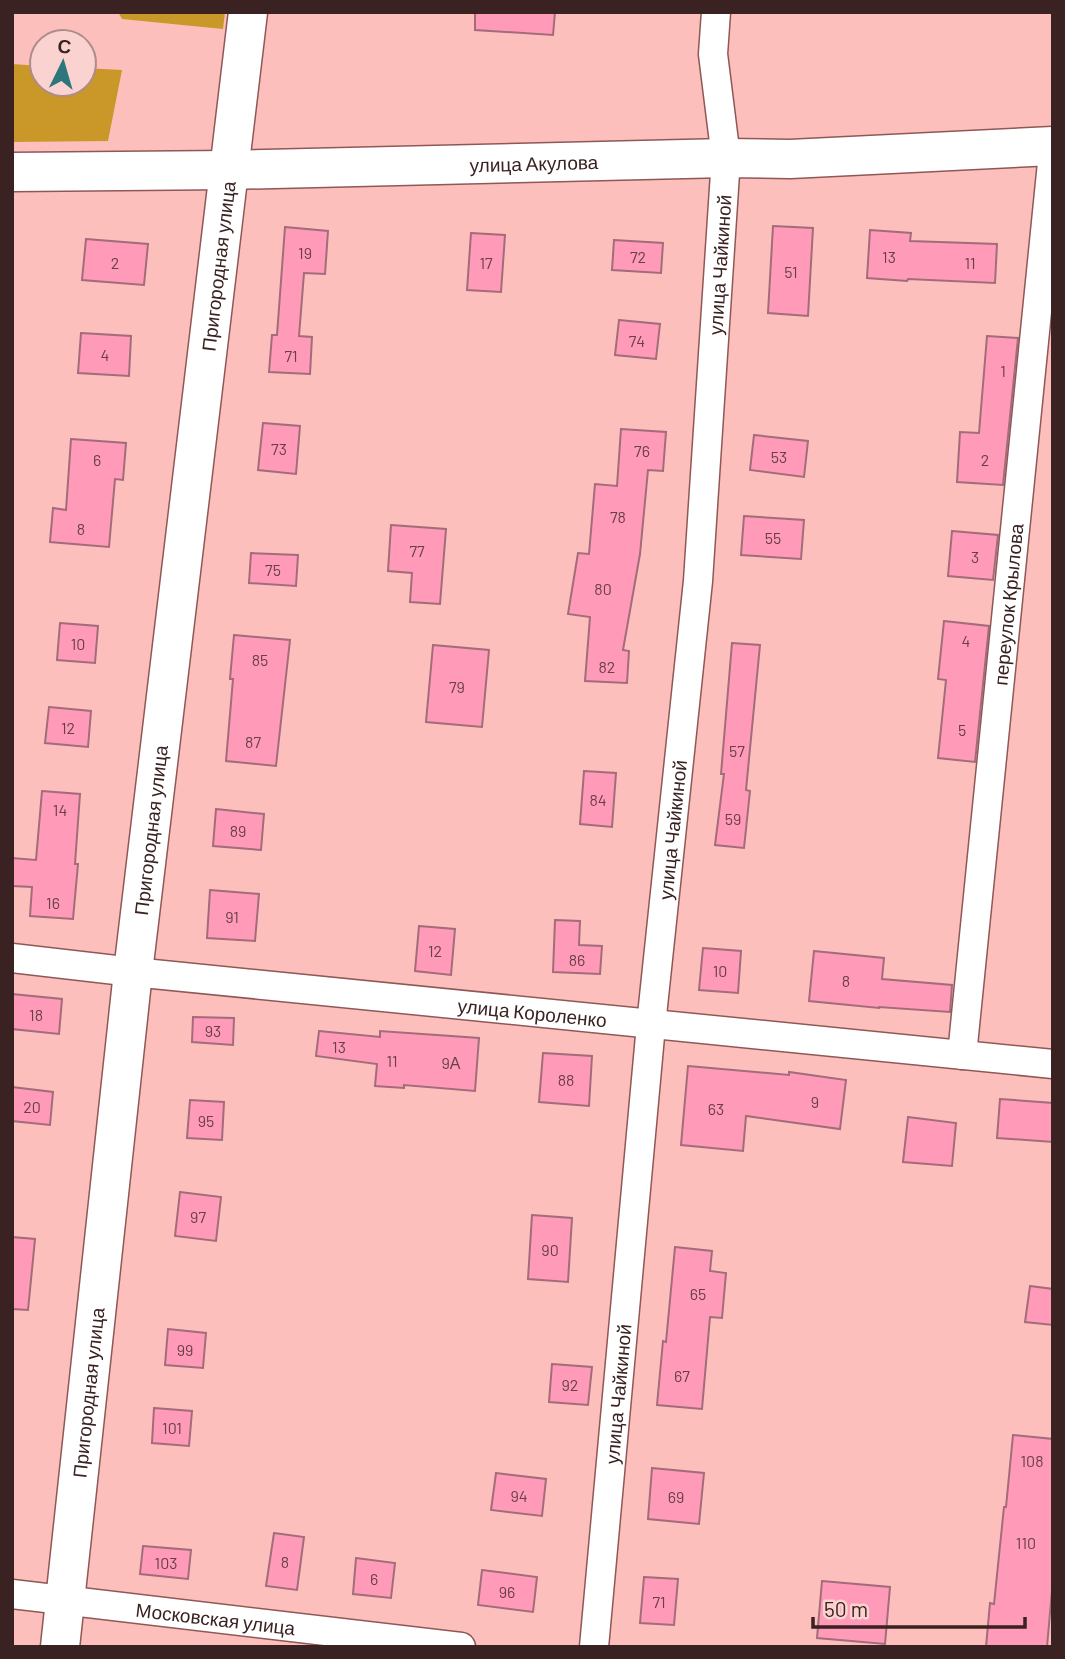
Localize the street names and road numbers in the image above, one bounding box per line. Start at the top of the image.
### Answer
street label: улица Акулова [469,150,599,176]
street label: Пригородная улица [196,179,239,352]
street label: улица Чайкиной [703,194,735,336]
street label: переулок Крылова [988,522,1027,686]
street label: Пригородная улица [128,743,172,916]
street label: улица Чайкиной [653,759,691,901]
street label: улица Короленко [457,993,608,1031]
street label: Пригородная улица [67,1306,108,1479]
street label: улица Чайкиной [599,1323,635,1465]
street label: Московская улица [135,1597,297,1639]

